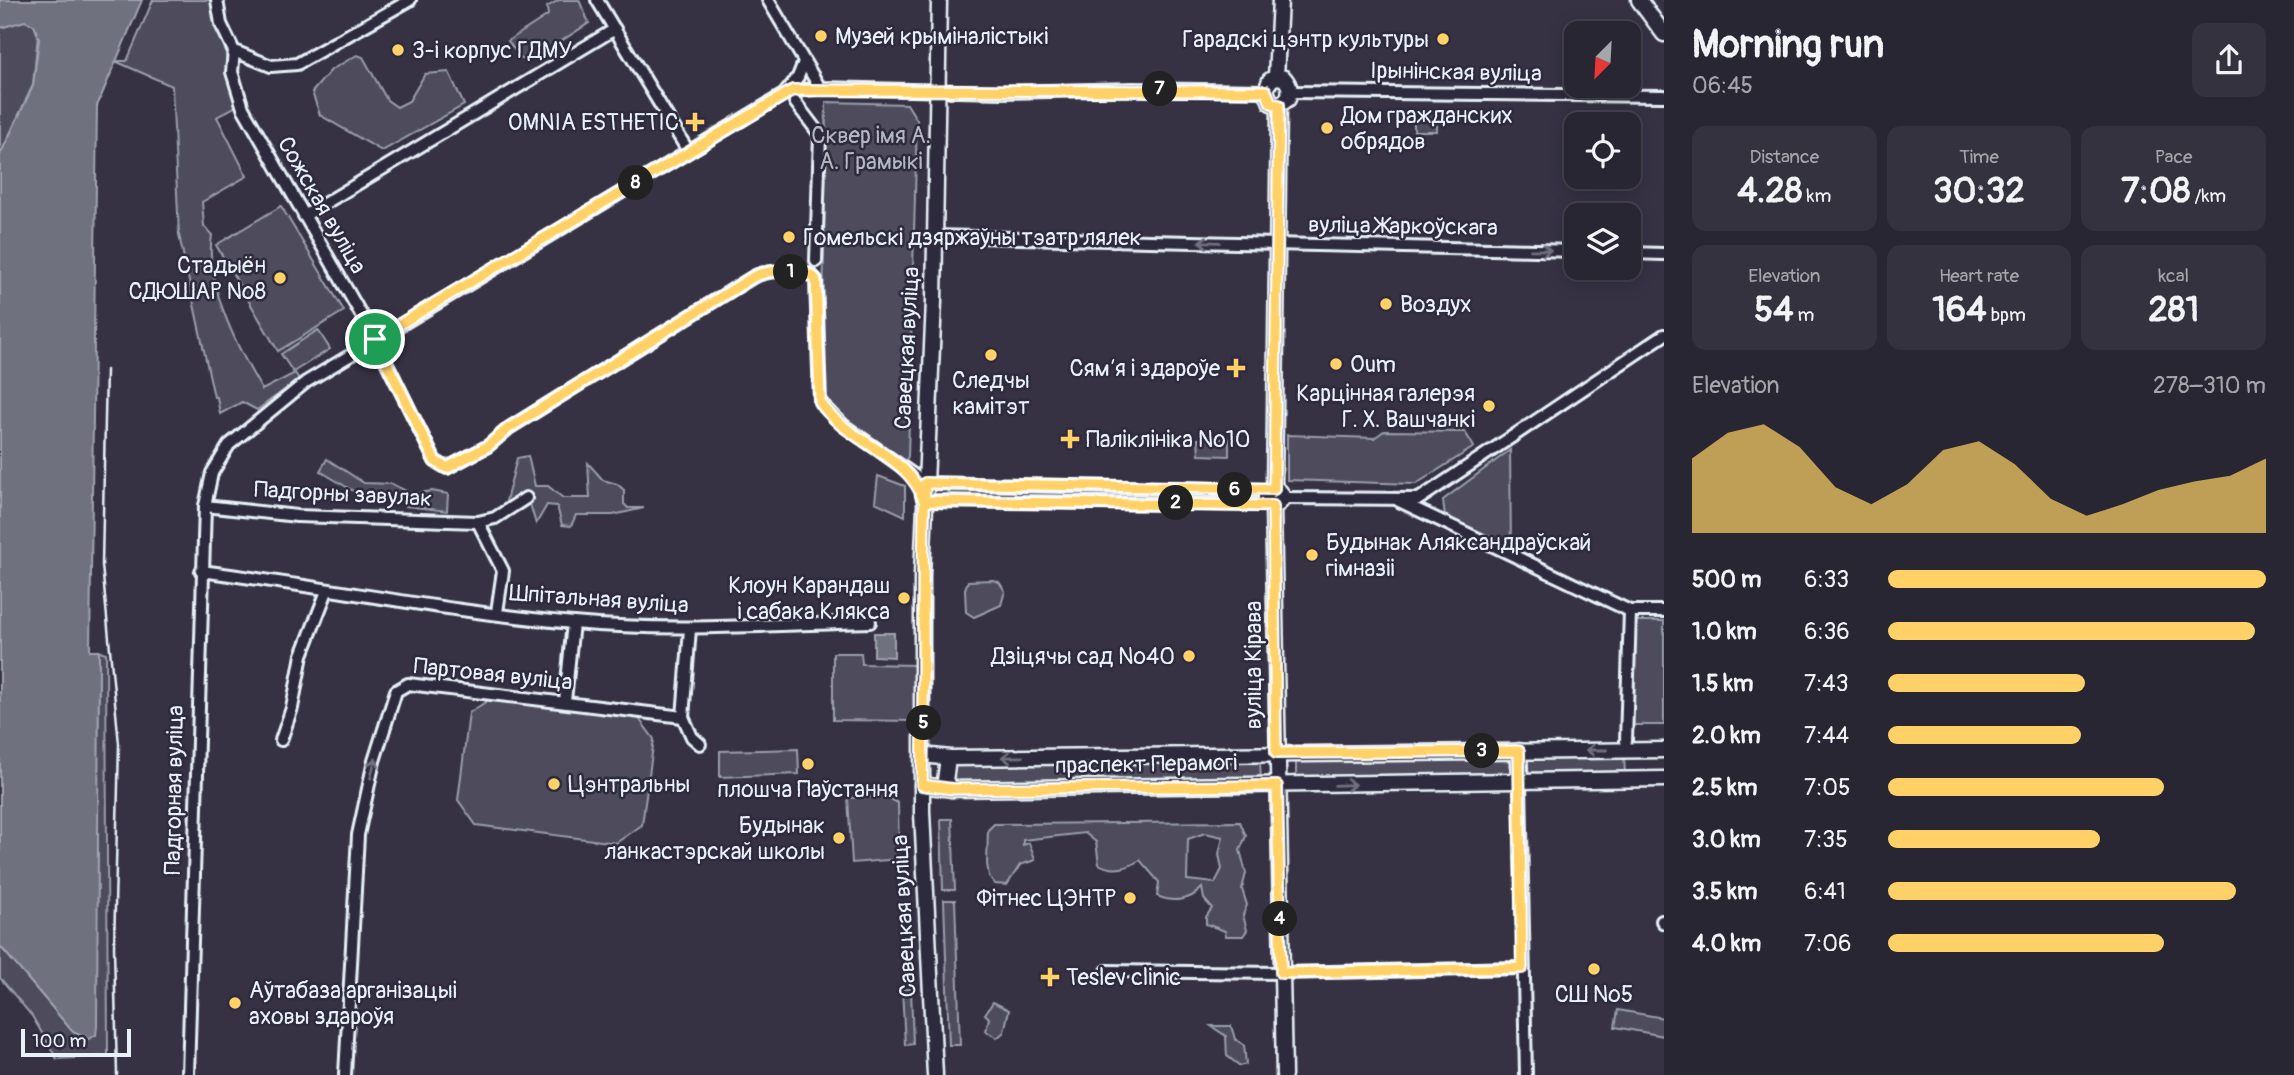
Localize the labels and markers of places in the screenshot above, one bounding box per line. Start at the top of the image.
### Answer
place label: Музей крыміналістыкі [835,22,1048,51]
place label: Гарадскі цэнтр культуры [1182,25,1429,54]
marker: Музей крыміналістыкі [813,28,829,44]
marker: Гарадскі цэнтр культуры [1435,31,1451,47]
place label: 3-і корпус ГДМУ [412,36,572,65]
marker: 3-і корпус ГДМУ [390,42,406,58]
pin: 7 [1142,72,1178,106]
place label: Дом гражданских обрядов [1340,101,1513,156]
place label: OMNIA ESTHETIC [508,108,679,137]
marker: OMNIA ESTHETIC [685,112,705,132]
marker: Дом гражданских обрядов [1319,120,1335,136]
pin: 8 [618,166,654,200]
place label: Гомельскі дзяржаўны тэатр лялек [803,223,1142,252]
marker: Гомельскі дзяржаўны тэатр лялек [781,229,797,245]
place label: Стадыён СДЮШАР №8 [129,251,266,306]
pin: 1 [774,254,808,290]
marker: Стадыён СДЮШАР №8 [272,270,288,286]
place label: Воздух [1400,290,1472,319]
marker: Воздух [1378,296,1394,312]
pin [345,309,405,369]
marker: Следчы камітэт [983,347,999,363]
place label: Oum [1350,350,1396,379]
place label: Сямʼя і здароўе [1070,354,1221,383]
marker: Oum [1328,356,1344,372]
marker: Сямʼя і здароўе [1226,358,1246,378]
place label: Следчы камітэт [952,366,1030,421]
place label: Карцінная галерэя Г. Х. Вашчанкі [1296,379,1475,434]
marker: Карцінная галерэя Г. Х. Вашчанкі [1481,398,1497,414]
place label: Паліклініка №10 [1086,425,1250,454]
marker: Паліклініка №10 [1060,429,1080,449]
pin: 6 [1218,472,1252,508]
pin: 2 [1158,486,1194,520]
place label: Будынак Аляксандраўскай гімназіі [1326,528,1591,583]
marker: Будынак Аляксандраўскай гімназіі [1304,547,1320,563]
place label: Клоун Карандаш і сабака Клякса [728,571,890,626]
marker: Клоун Карандаш і сабака Клякса [896,590,912,606]
place label: Дзіцячы сад №40 [990,642,1175,671]
marker: Дзіцячы сад №40 [1181,648,1197,664]
pin: 5 [906,706,942,740]
pin: 3 [1464,734,1500,768]
marker: плошча Паўстання [800,756,816,772]
place label: Цэнтральны [568,770,690,799]
place label: плошча Паўстання [717,775,899,804]
marker: Цэнтральны [546,776,562,792]
place label: Будынак ланкастэрскай школы [605,811,825,866]
marker: Будынак ланкастэрскай школы [831,830,847,846]
place label: Фітнес ЦЭНТР [977,884,1117,913]
marker: Фітнес ЦЭНТР [1122,890,1138,906]
pin: 4 [1262,902,1298,936]
marker: СШ №5 [1586,961,1602,977]
place label: Teslev clinic [1066,963,1181,992]
marker: Teslev clinic [1040,967,1060,987]
place label: Аўтабаза арганізацыі аховы здароўя [249,976,457,1031]
place label: СШ №5 [1555,980,1633,1009]
marker: Аўтабаза арганізацыі аховы здароўя [227,995,243,1011]

